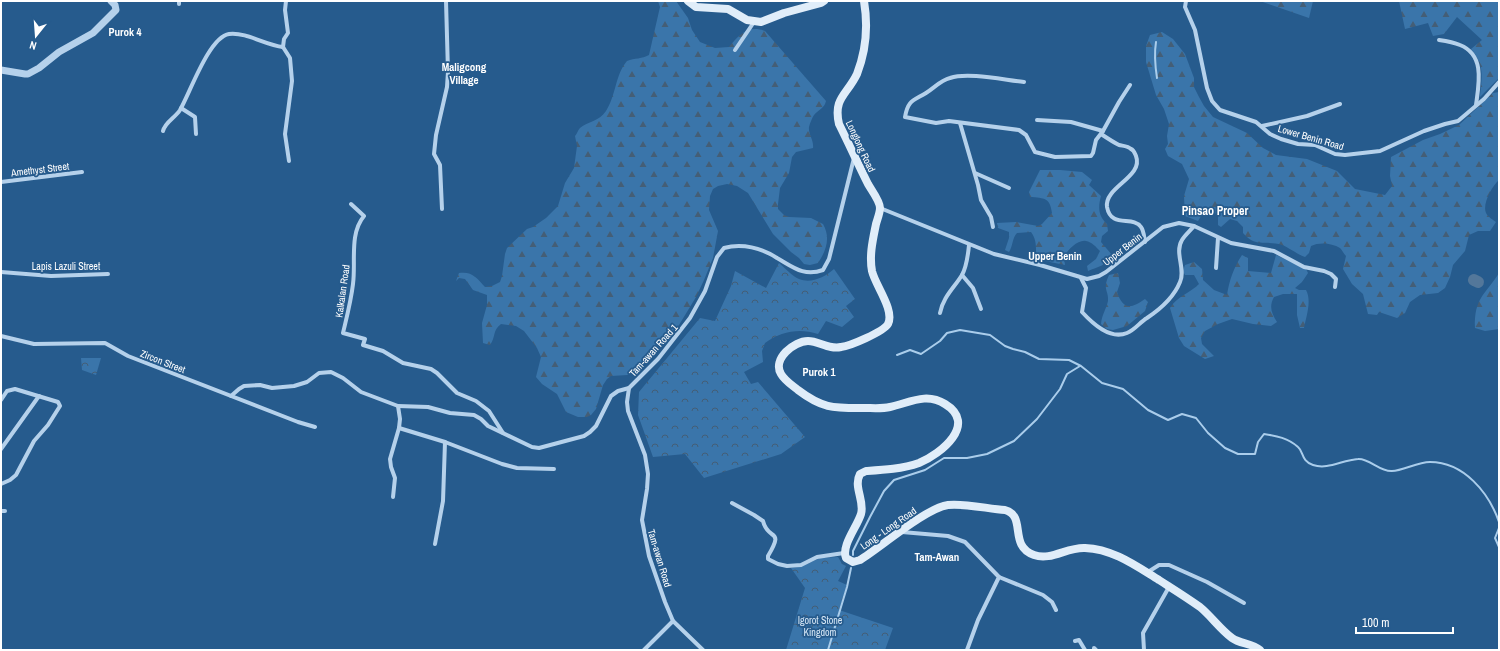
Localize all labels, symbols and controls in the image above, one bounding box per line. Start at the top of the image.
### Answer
north arrow [16,16,56,56]
district label: Purok 4 [108,25,142,39]
text: N [28,38,38,53]
district label: Maligcong Village [442,60,487,87]
street label: Longlong Road [843,118,878,174]
street label: Lower Benin Road [1276,122,1345,153]
street label: Amethyst Street [9,159,71,180]
district label: Pinsao Proper [1182,203,1249,219]
street label: Upper Benin [1100,230,1144,269]
district label: Upper Benin [1028,249,1082,263]
street label: Lapis Lazuli Street [32,260,101,273]
street label: Kalkalan Road [332,264,353,318]
street label: Tam-awan Road 1 [626,321,681,379]
street label: Zircon Street [138,347,188,376]
district label: Purok 1 [802,365,836,379]
street label: Long - Long Road [858,504,919,553]
street label: Tam-awan Road [645,528,674,589]
district label: Tam-Awan [915,550,959,564]
scale bar [1356,609,1453,635]
park label: Igorot Stone Kingdom [798,614,843,639]
text: 100 m [1362,615,1389,631]

